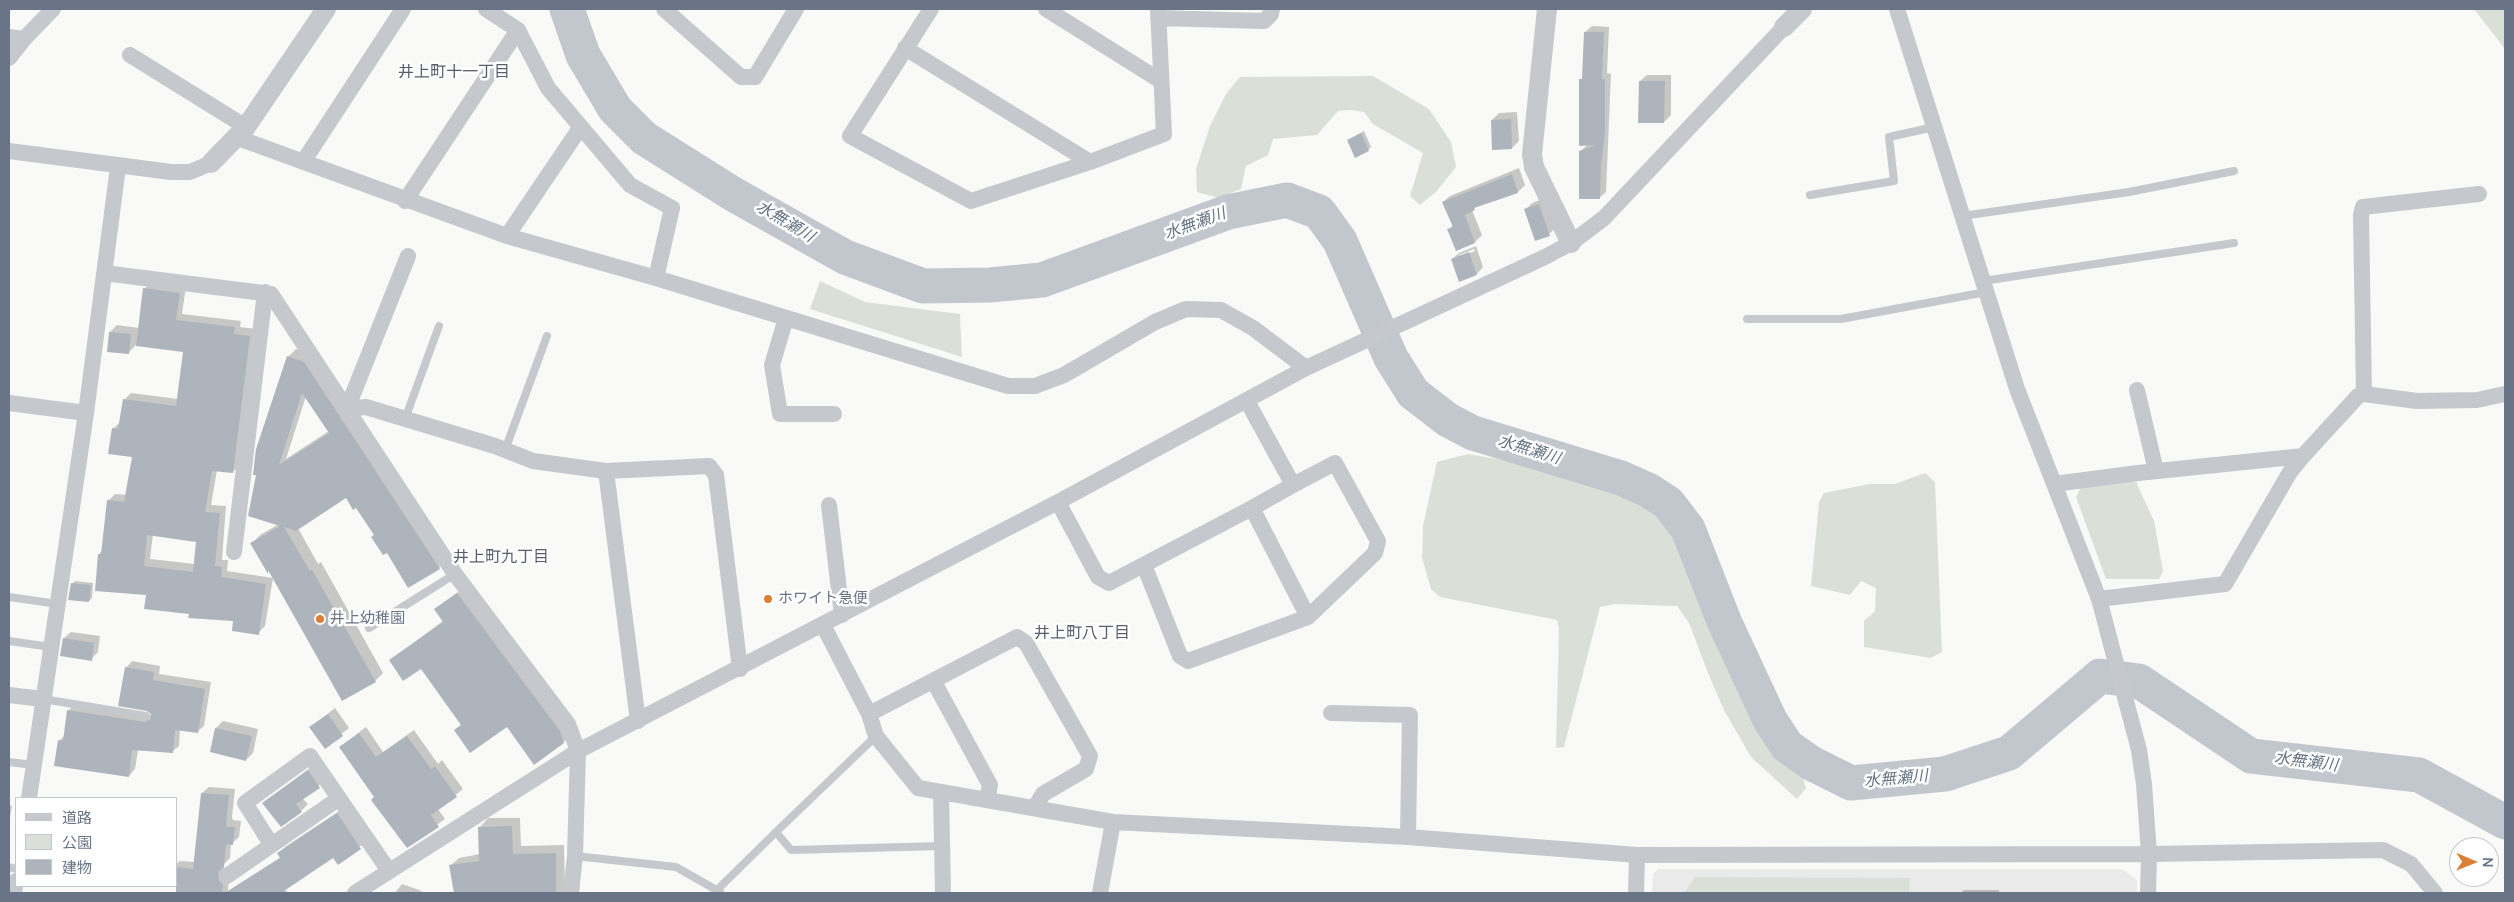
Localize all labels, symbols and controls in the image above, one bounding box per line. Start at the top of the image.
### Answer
district label: 井上町十一丁目 [398,63,510,83]
water label: 水無瀬川 [753,197,817,247]
water label: 水無瀬川 [1162,204,1228,244]
water label: 水無瀬川 [1496,431,1562,469]
district label: 井上町九丁目 [453,548,549,568]
place label: ホワイト急便 [778,590,868,608]
marker: ホワイト急便 [762,593,774,605]
place label: 井上幼稚園 [330,610,405,628]
marker: 井上幼稚園 [314,613,326,625]
district label: 井上町八丁目 [1034,624,1130,644]
water label: 水無瀬川 [2273,749,2339,775]
water label: 水無瀬川 [1863,767,1929,791]
legend [15,797,178,887]
text: 道路 [62,807,92,828]
text: 公園 [62,832,92,853]
north arrow [2449,837,2499,887]
text: 建物 [62,857,92,878]
text: N [2479,857,2498,867]

